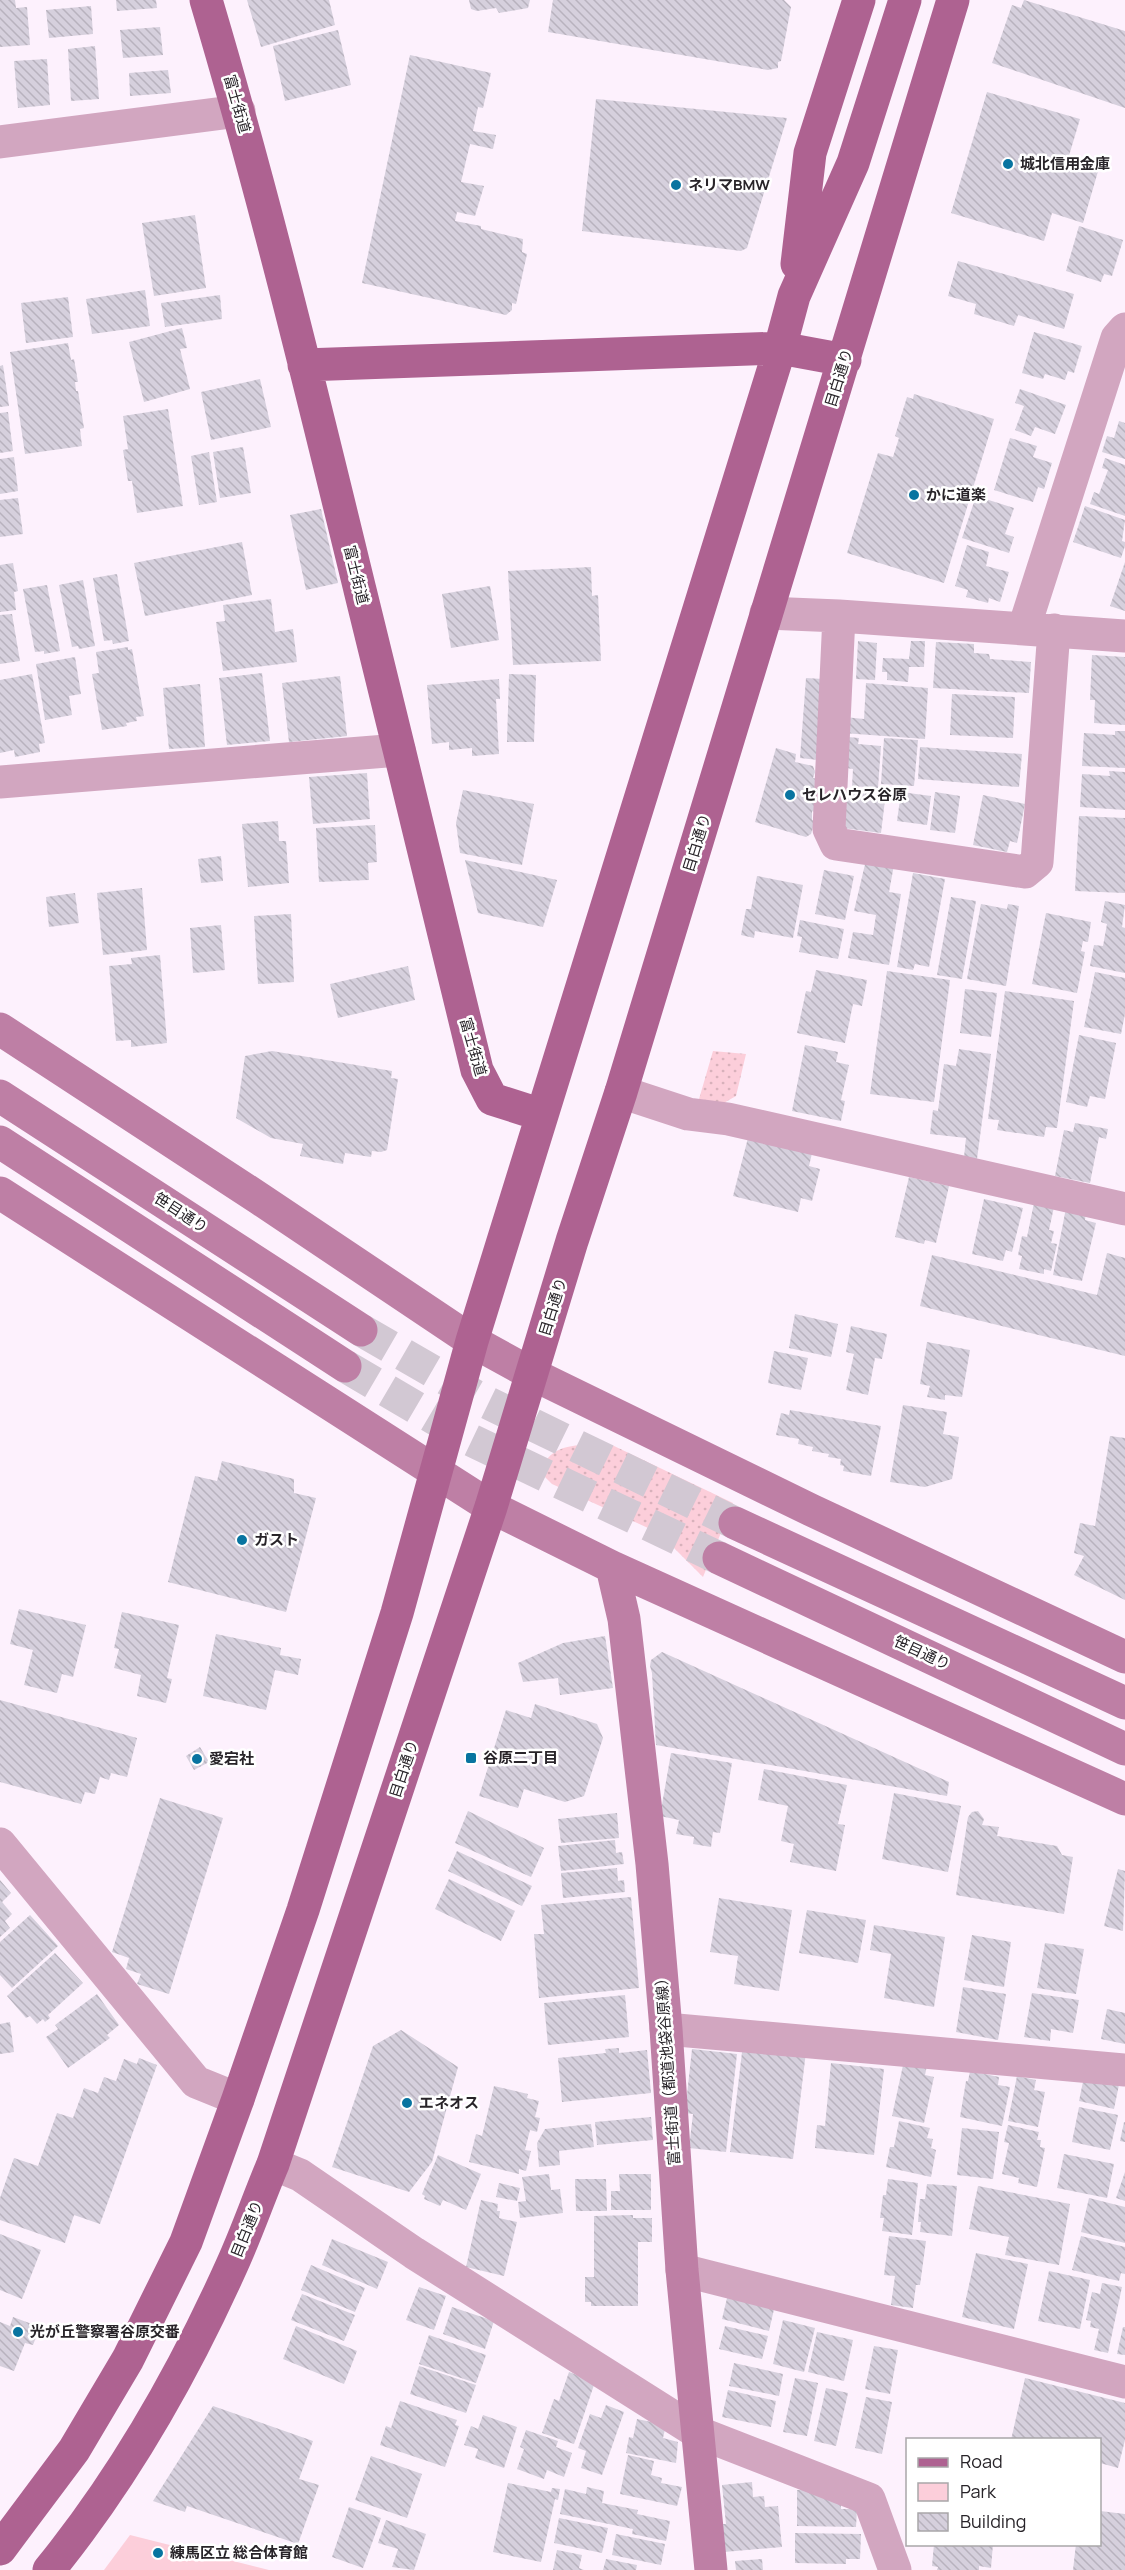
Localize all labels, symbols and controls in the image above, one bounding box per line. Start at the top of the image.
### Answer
street label: 富士街道 [219,72,256,136]
place label: 城北信用金庫 [1020,153,1110,174]
marker: 城北信用金庫 [1001,157,1015,171]
place label: ネリマBMW [688,174,770,195]
marker: ネリマBMW [669,178,683,192]
street label: 目白通り [820,346,857,410]
place label: かに道楽 [926,484,986,505]
marker: かに道楽 [907,488,921,502]
street label: 富士街道 [339,543,374,607]
place label: セレハウス谷原 [802,784,907,805]
marker: セレハウス谷原 [783,788,797,802]
street label: 目白通り [678,811,715,875]
street label: 富士街道 [455,1015,492,1079]
street label: 笹目通り [150,1187,212,1238]
street label: 目白通り [534,1275,571,1339]
place label: ガスト [254,1529,299,1550]
marker: ガスト [235,1533,249,1547]
street label: 笹目通り [891,1630,954,1675]
street label: 目白通り [384,1737,423,1801]
place label: 谷原二丁目 [483,1747,558,1768]
place label: 愛宕社 [209,1748,254,1769]
marker: 谷原二丁目 [464,1751,478,1765]
marker: 愛宕社 [190,1752,204,1766]
street label: 富士街道（都道池袋谷原線） [650,1970,685,2166]
place label: エネオス [419,2092,479,2113]
marker: エネオス [400,2096,414,2110]
street label: 目白通り [226,2197,268,2261]
place label: 光が丘警察署谷原交番 [30,2321,180,2342]
marker: 光が丘警察署谷原交番 [11,2325,25,2339]
legend [906,2438,1101,2546]
text: Road [960,2449,1003,2473]
text: Park [960,2479,997,2503]
text: Building [960,2509,1026,2533]
place label: 練馬区立 総合体育館 [170,2542,308,2563]
marker: 練馬区立 総合体育館 [151,2546,165,2560]

